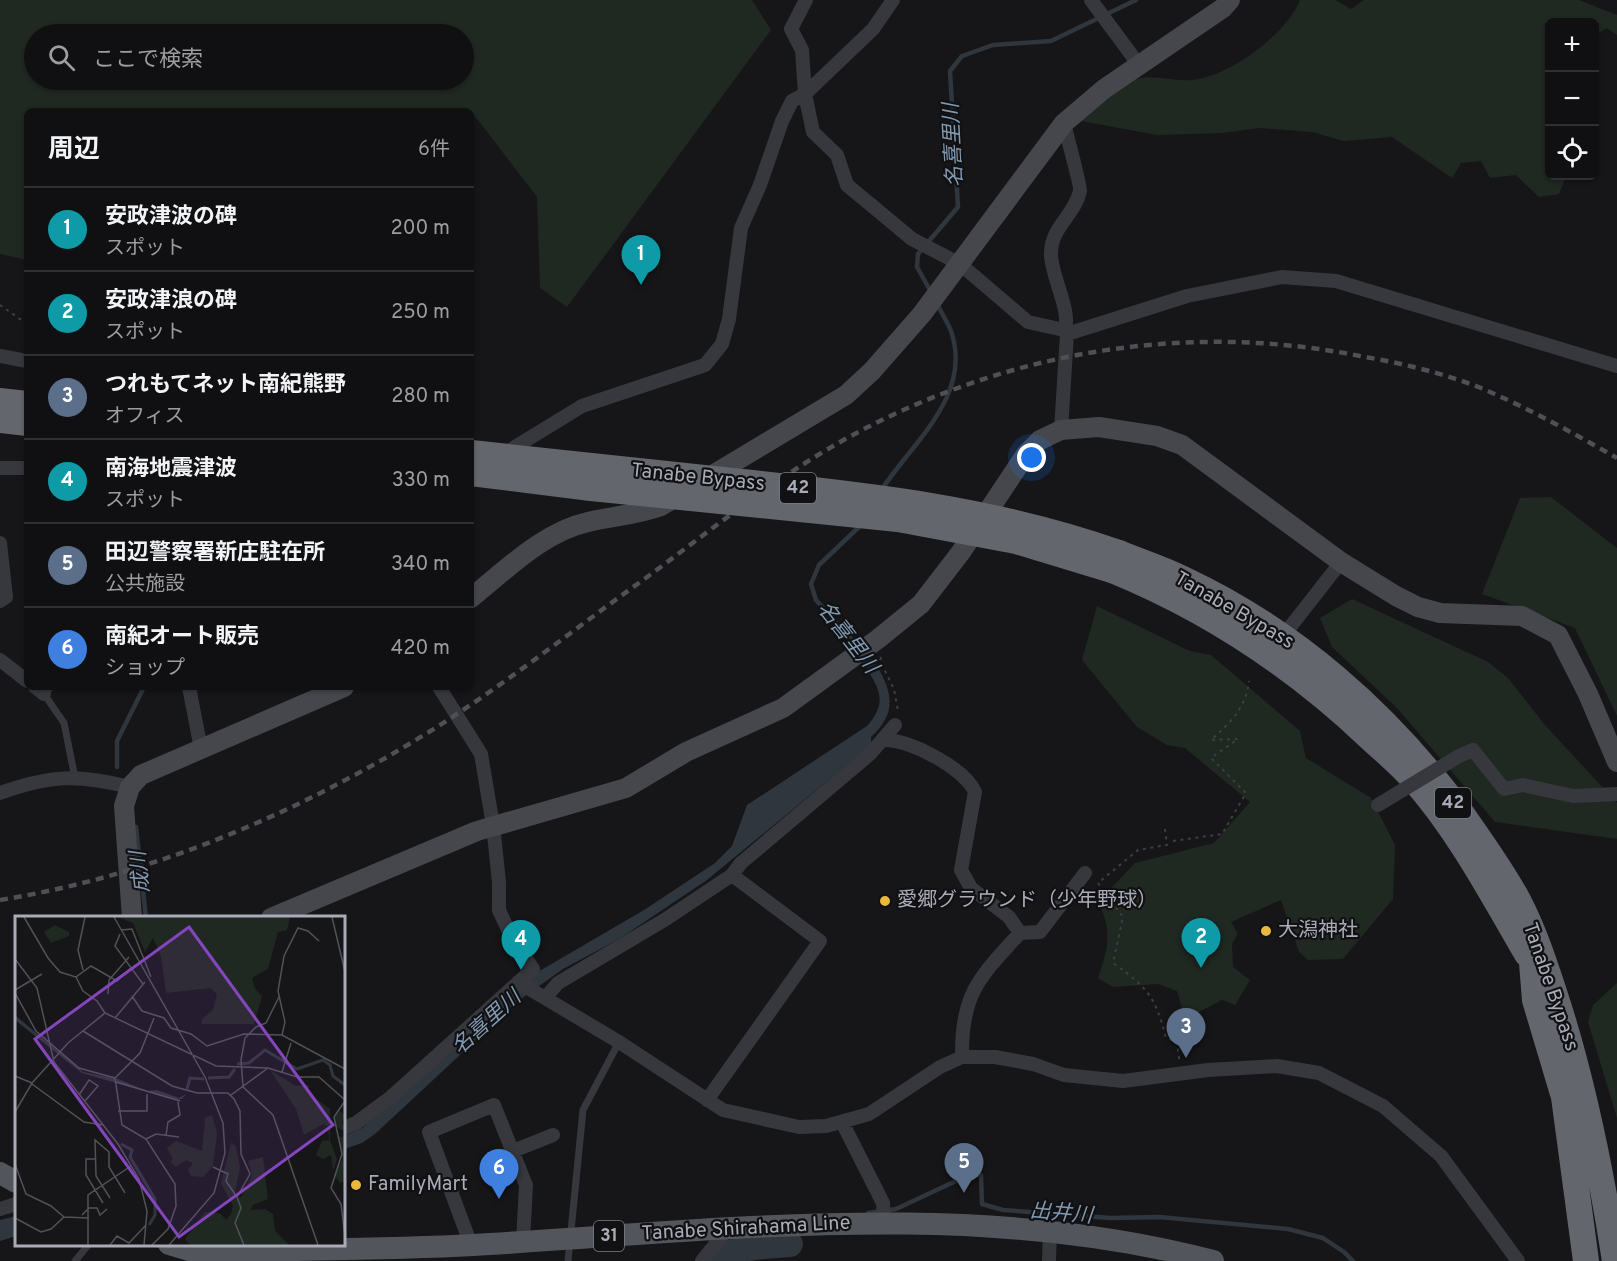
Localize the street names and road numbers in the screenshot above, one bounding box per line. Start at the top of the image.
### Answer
street label: Tanabe Bypass [630,458,766,498]
road number: 42 [780,473,816,503]
street label: Tanabe Bypass [1169,566,1299,656]
road number: 42 [1435,788,1471,818]
street label: Tanabe Bypass [1516,919,1584,1055]
street label: Tanabe Shirahama Line [641,1211,851,1247]
road number: 31 [594,1221,624,1251]

